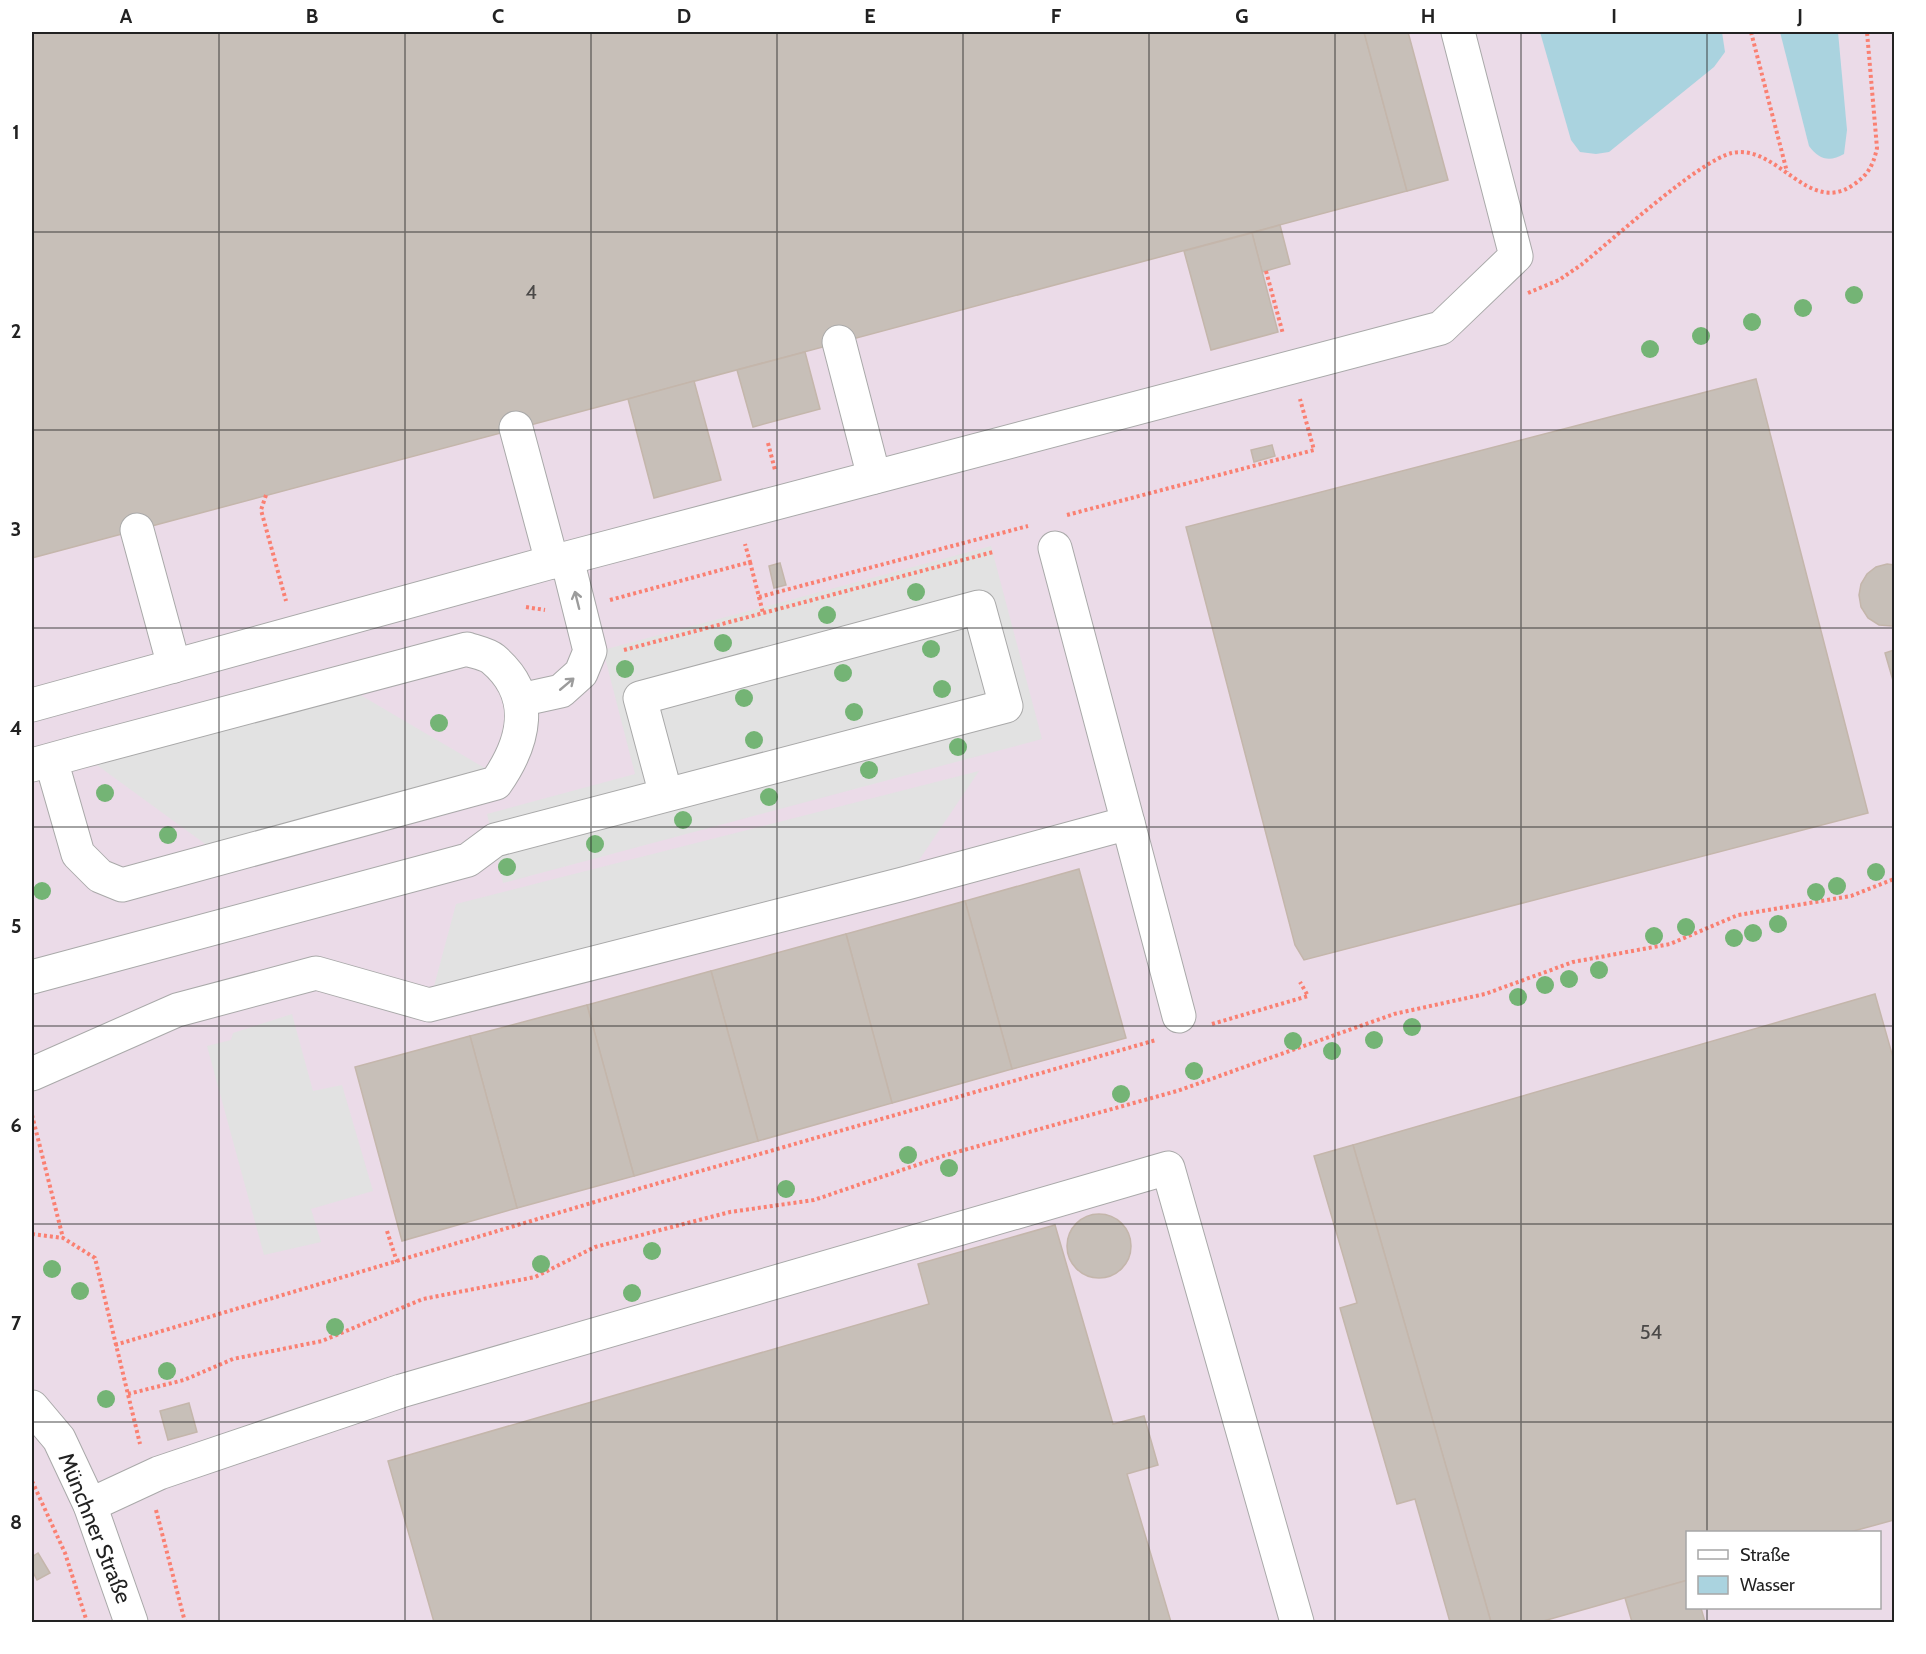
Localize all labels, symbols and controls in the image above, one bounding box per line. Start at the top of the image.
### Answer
text: A [120,4,133,28]
text: B [306,4,318,28]
text: C [492,4,504,28]
text: D [677,4,691,28]
text: E [864,4,876,28]
text: F [1051,4,1062,28]
text: G [1235,4,1249,28]
text: H [1421,4,1435,28]
text: I [1611,4,1617,28]
text: J [1796,4,1803,28]
text: 1 [12,120,20,144]
house number: 4 [525,280,537,304]
text: 2 [11,319,21,343]
text: 3 [11,517,21,541]
one-way arrow [571,591,583,610]
one-way arrow [559,678,575,691]
text: 4 [10,716,22,740]
text: 5 [11,914,21,938]
text: 6 [10,1113,22,1137]
text: 7 [11,1311,22,1335]
house number: 54 [1640,1320,1663,1344]
street label: Münchner Straße [53,1449,137,1607]
text: 8 [10,1510,22,1534]
legend [1686,1531,1881,1609]
text: Straße [1740,1544,1790,1566]
text: Wasser [1740,1574,1795,1596]

